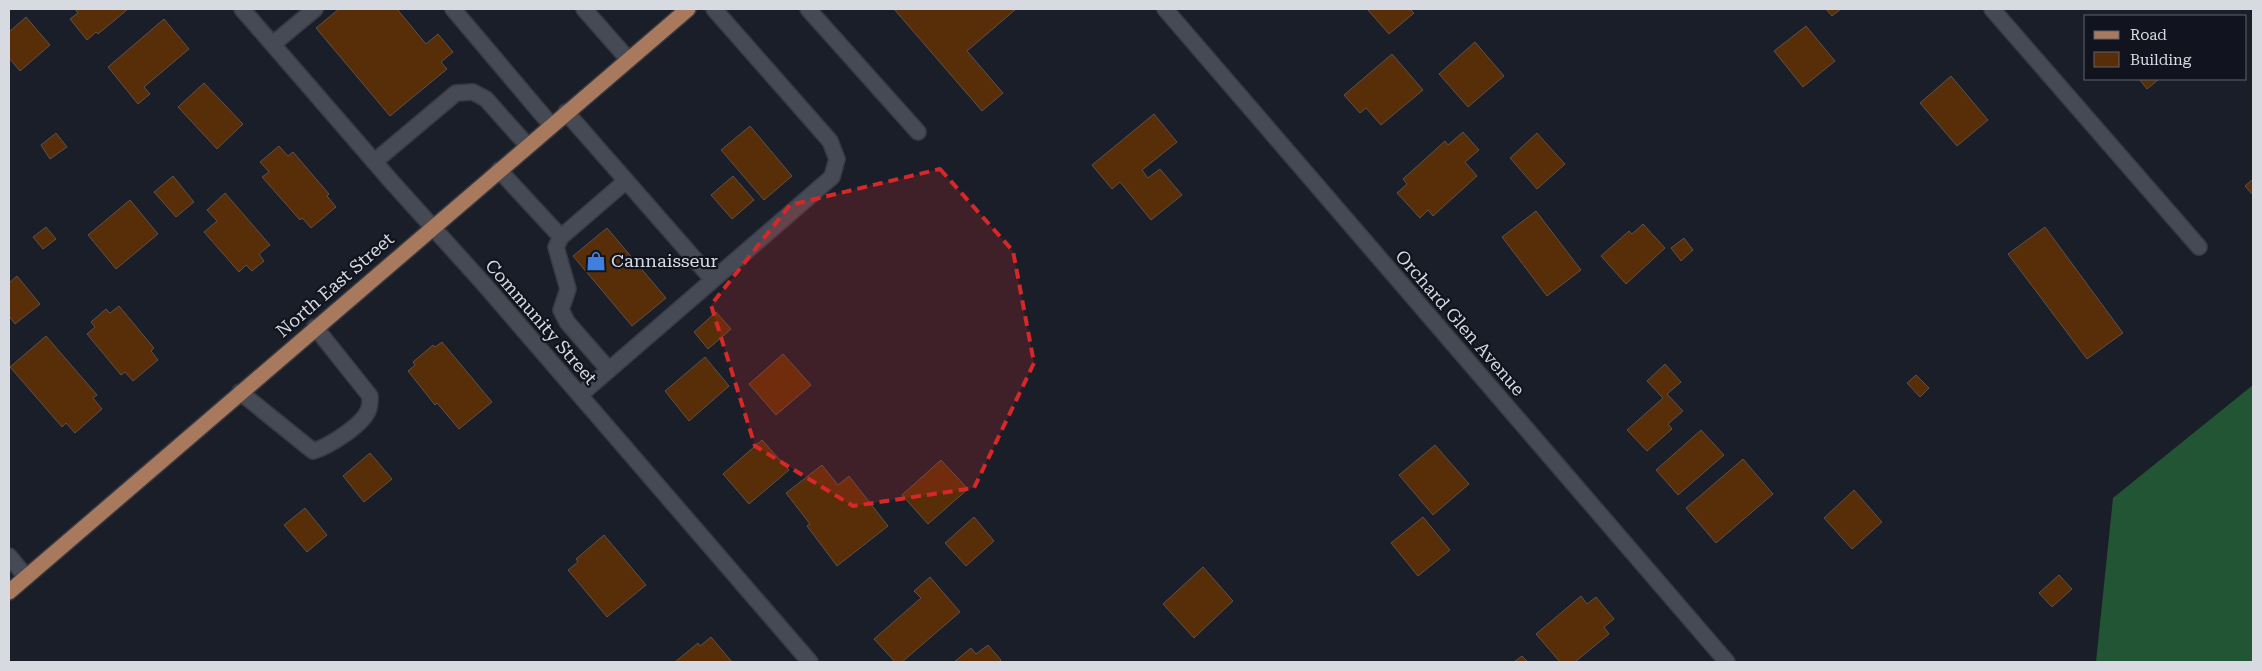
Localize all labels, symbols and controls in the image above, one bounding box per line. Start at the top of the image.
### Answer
legend [2084,15,2247,80]
text: Road [2130,26,2167,44]
text: Building [2130,51,2192,69]
street label: North East Street [272,228,398,341]
street label: Orchard Glen Avenue [1391,245,1529,400]
shop icon: Cannaisseur [585,250,607,272]
place label: Cannaisseur [611,250,718,271]
street label: Community Street [481,255,602,389]

